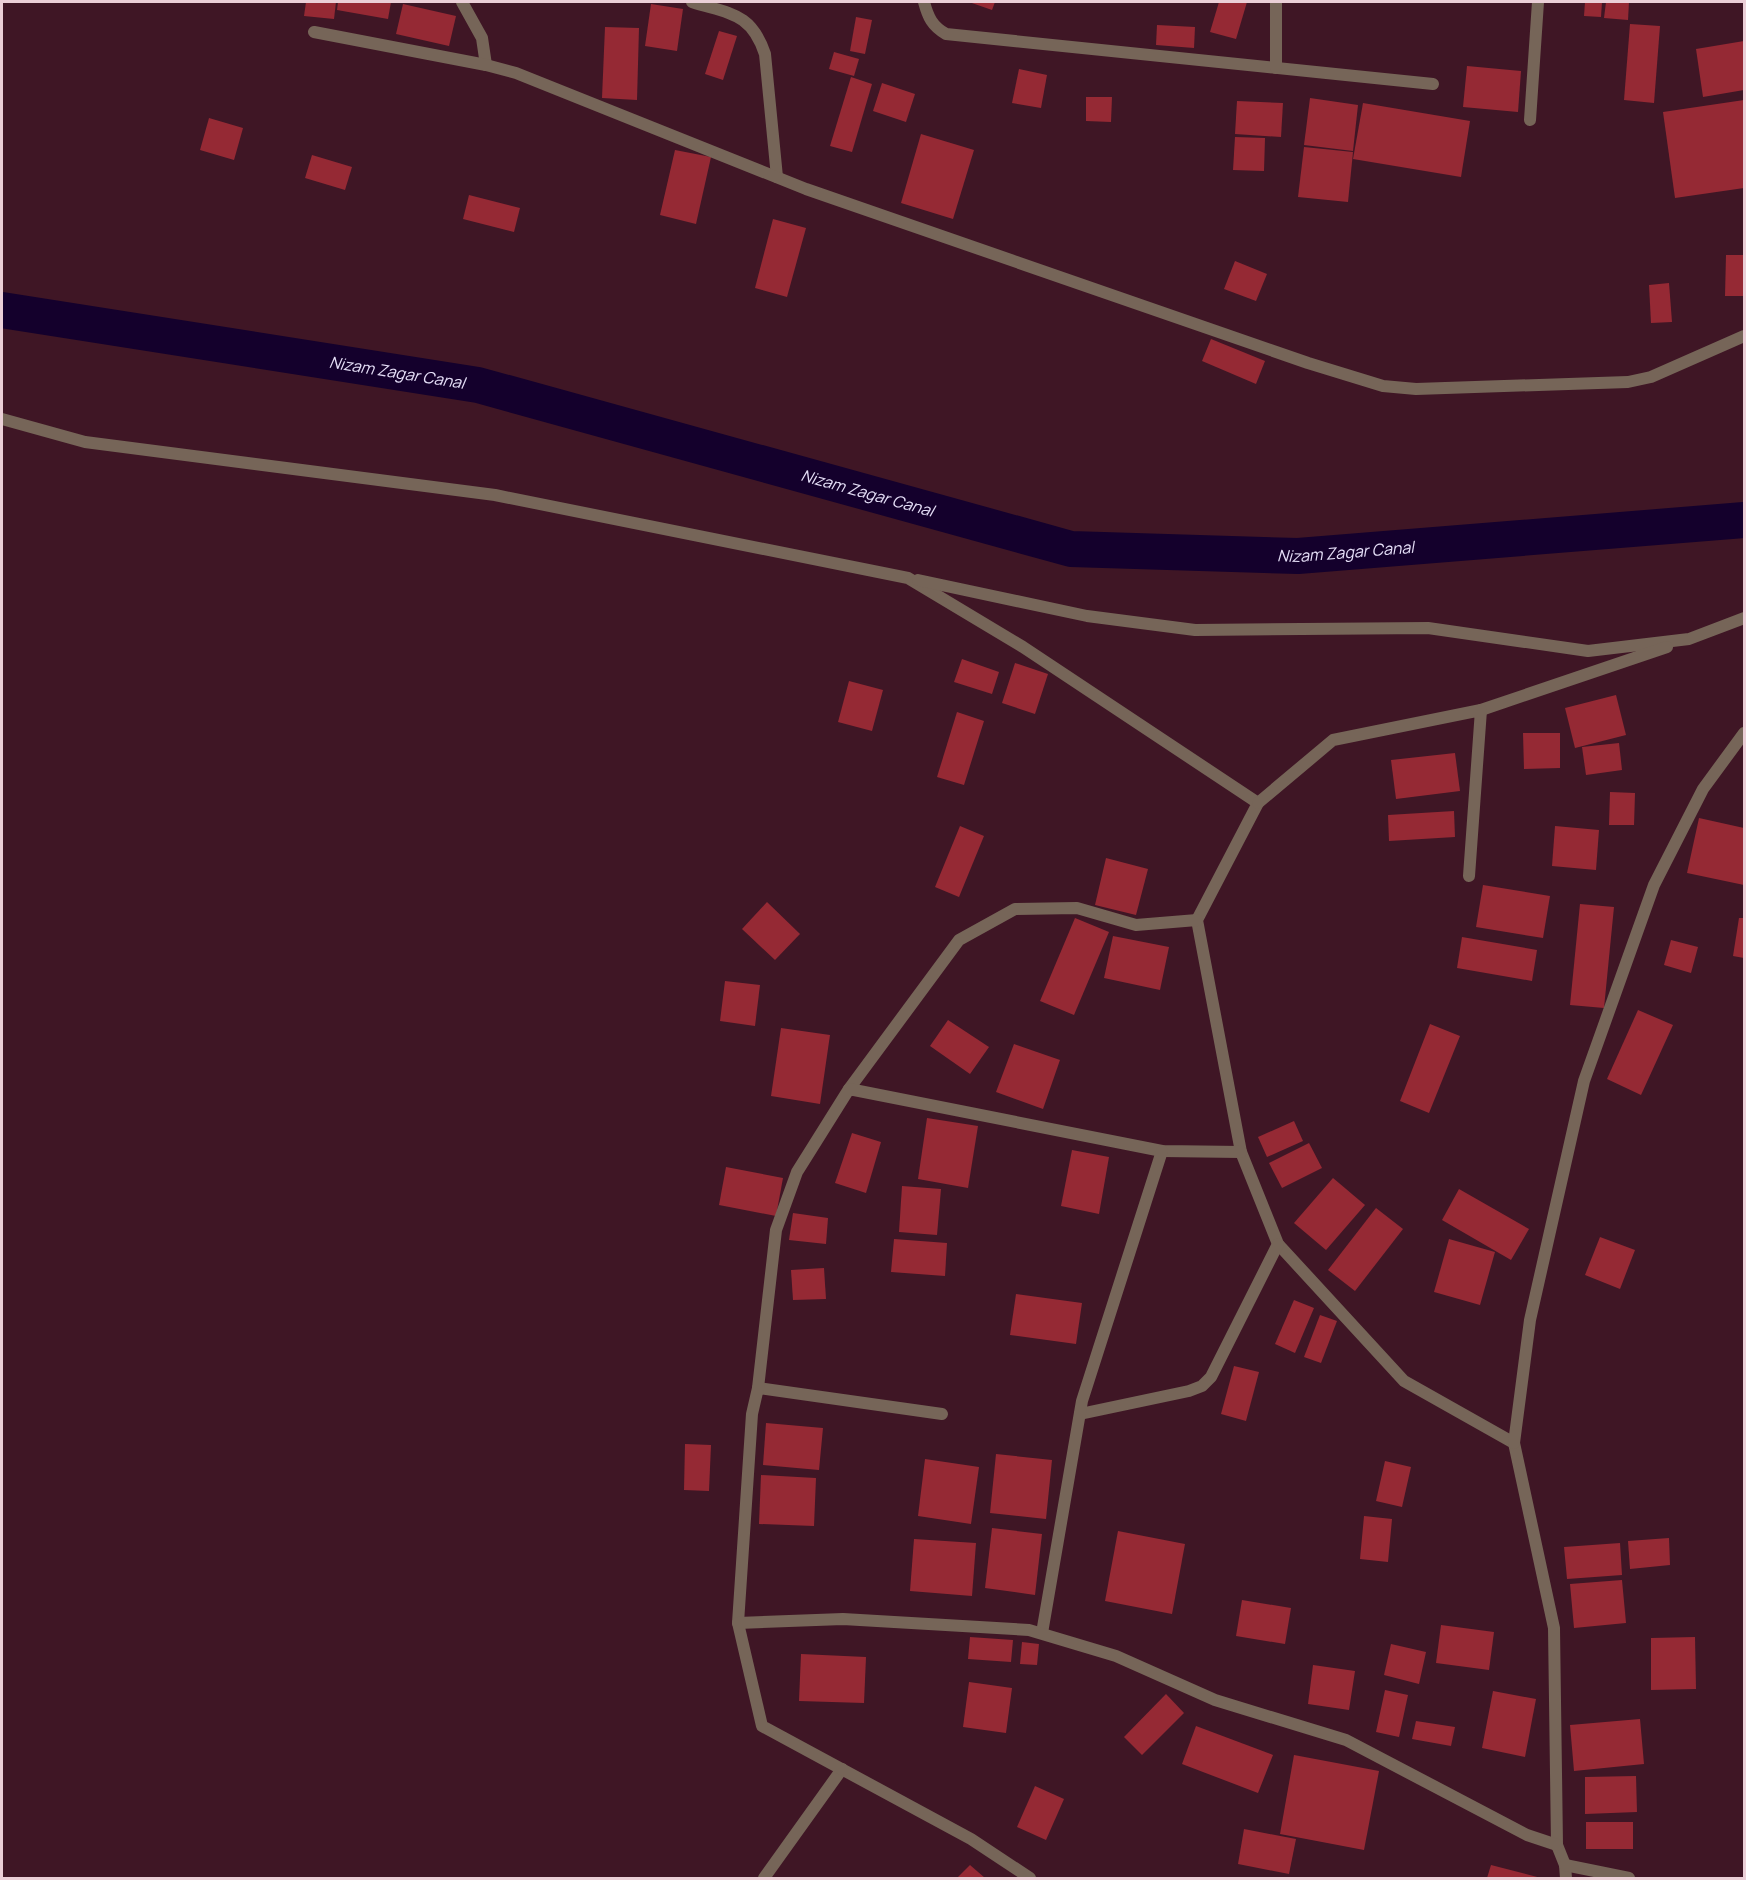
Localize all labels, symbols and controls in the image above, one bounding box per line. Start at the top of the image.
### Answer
water label: Nizam Zagar Canal [328,351,469,394]
water label: Nizam Zagar Canal [799,464,939,522]
water label: Nizam Zagar Canal [1277,536,1417,567]

